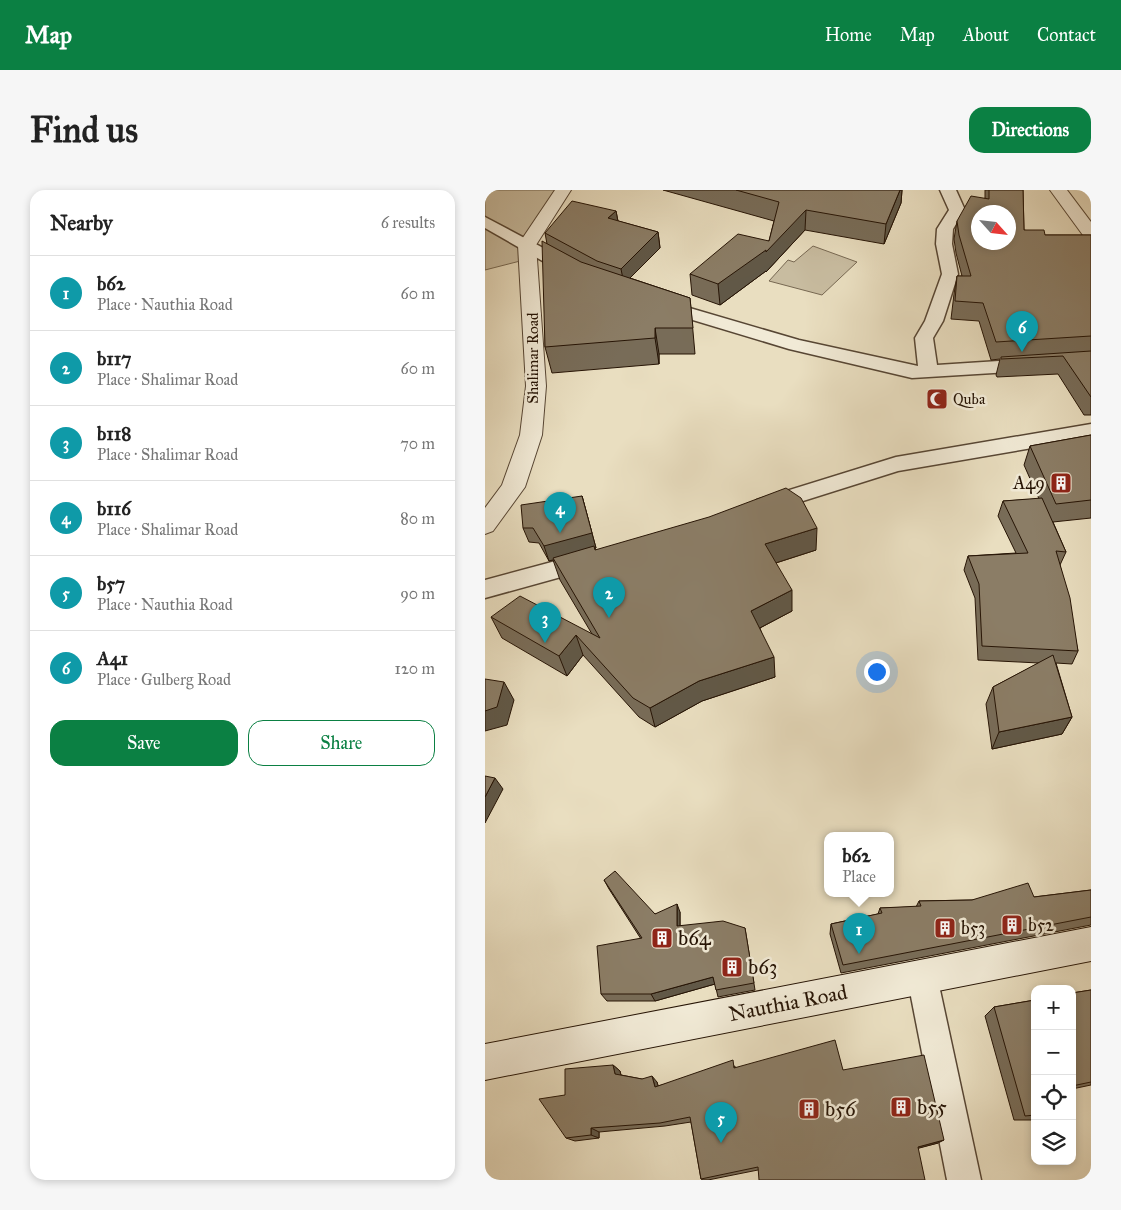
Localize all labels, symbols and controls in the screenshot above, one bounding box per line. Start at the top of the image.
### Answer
text: Map [25,20,72,50]
text: Home [825,24,872,46]
text: Map [900,24,935,46]
text: About [963,24,1009,46]
text: Contact [1037,24,1096,46]
button: Directions [969,107,1091,153]
text: Find us [30,109,138,152]
north arrow [971,205,1016,250]
text: Nearby [50,210,113,236]
text: 6 results [381,213,435,232]
text: b62 [97,272,125,295]
text: 1 [63,284,69,303]
text: 60 m [401,284,435,303]
text: Place · Nauthia Road [97,295,233,314]
pin: 6 [1006,311,1038,352]
street label: Shalimar Road [524,312,542,404]
text: b117 [97,347,131,370]
text: 2 [62,359,70,378]
text: 60 m [401,359,435,378]
text: Place · Shalimar Road [97,370,238,389]
mosque icon: Quba [925,387,949,411]
place label: Quba [953,390,986,408]
text: b118 [97,422,131,445]
text: 3 [63,434,69,453]
text: 70 m [400,434,435,453]
text: Place · Shalimar Road [97,445,238,464]
building icon: A49 [1049,471,1073,495]
place label: A49 [1012,472,1045,494]
pin: 4 [544,492,576,533]
text: b116 [97,497,131,520]
text: 4 [62,509,70,528]
text: 80 m [400,509,435,528]
text: Place · Shalimar Road [97,520,238,539]
text: b57 [97,572,125,595]
pin: 2 [593,577,625,618]
text: 5 [62,584,70,603]
text: 90 m [400,584,435,603]
text: Place · Nauthia Road [97,595,233,614]
pin: 3 [529,602,561,643]
text: A41 [97,647,128,670]
text: 6 [62,659,70,678]
text: 120 m [395,659,435,678]
your location [864,659,890,685]
text: Place · Gulberg Road [97,670,231,689]
button: Save [50,720,238,766]
button: Share [248,720,435,766]
popup [824,832,894,897]
text: b62 [842,844,871,867]
text: Place [842,867,876,886]
pin: 1 [843,913,875,954]
building icon: b52 [1000,913,1024,937]
place label: b52 [1028,914,1054,936]
building icon: b53 [933,916,957,940]
place label: b53 [961,917,985,939]
place label: b64 [678,925,712,951]
building icon: b64 [650,926,674,950]
place label: b63 [748,954,777,980]
building icon: b63 [720,955,744,979]
street label: Nauthia Road [726,979,850,1027]
map controls [1031,985,1076,1165]
button: + [1031,985,1076,1030]
button: − [1031,1030,1076,1075]
button: locate [1031,1075,1076,1120]
place label: b55 [917,1094,947,1120]
building icon: b55 [889,1095,913,1119]
place label: b56 [825,1096,857,1122]
building icon: b56 [797,1097,821,1121]
pin: 5 [705,1102,737,1143]
button: layers [1031,1120,1076,1165]

